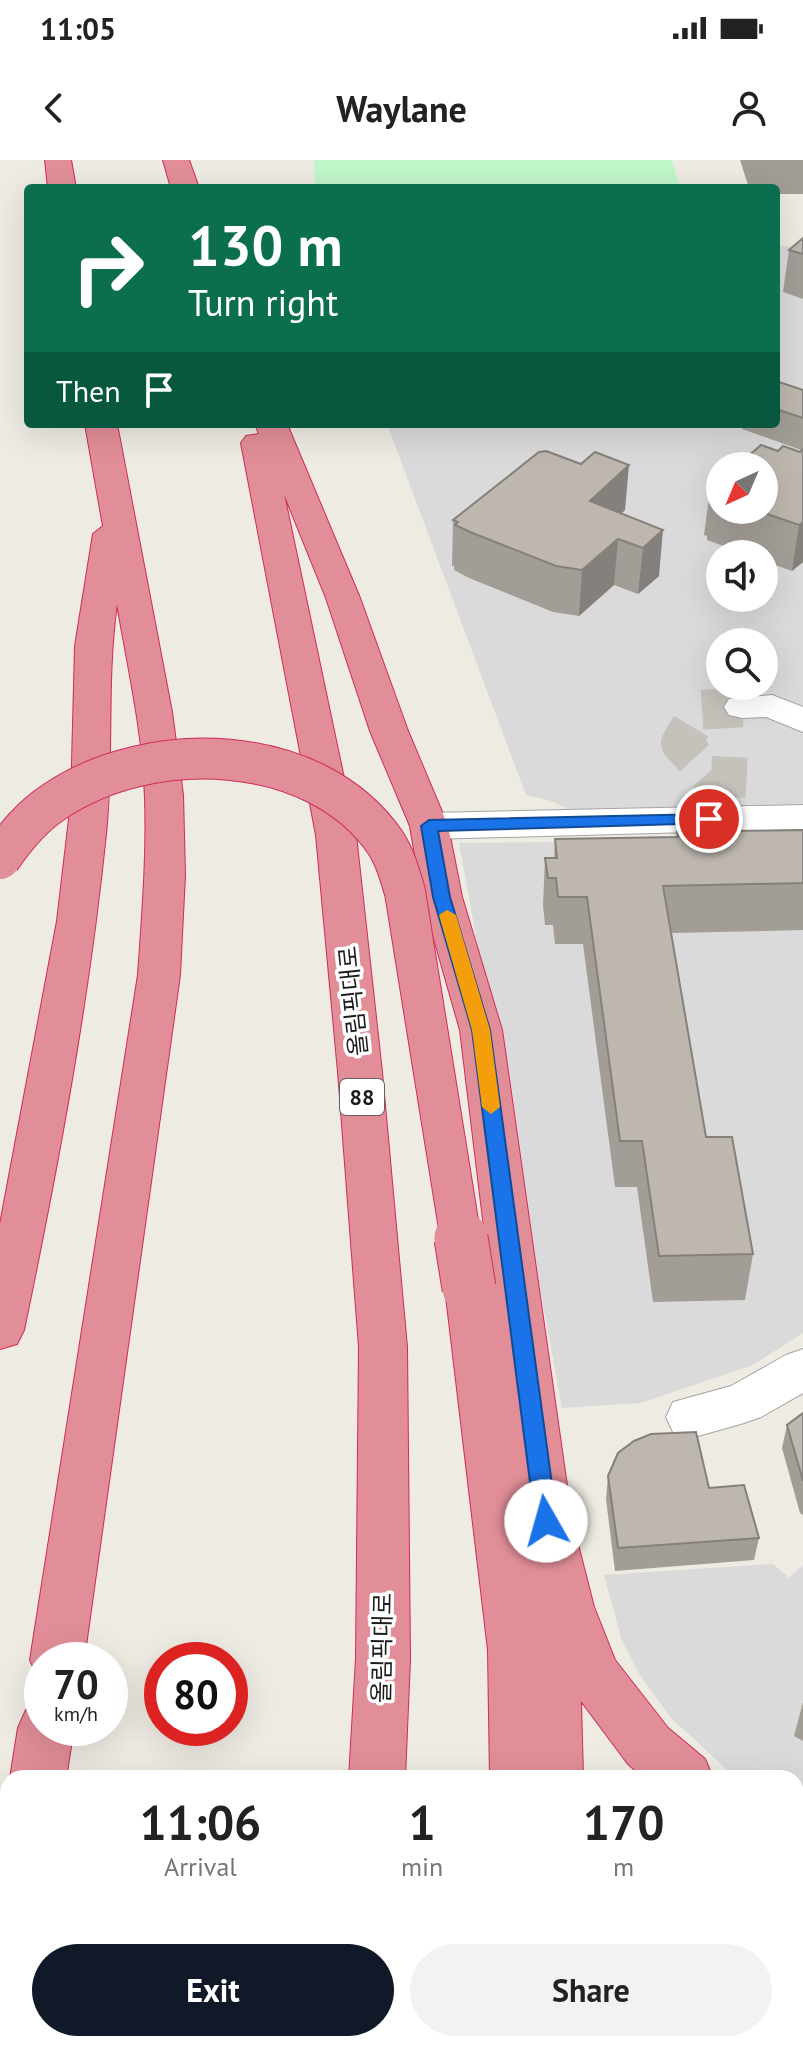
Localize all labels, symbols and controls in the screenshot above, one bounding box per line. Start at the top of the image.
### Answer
text: 11:05 [40,9,116,48]
text: Waylane [336,85,467,132]
icon: back [32,86,76,130]
icon: person [727,86,771,130]
text: 130 m [188,209,343,281]
icon: right [56,216,160,320]
text: Turn right [188,279,338,326]
icon: arrive [137,368,181,412]
text: Then [56,371,121,410]
north arrow [706,452,778,524]
map controls [706,452,778,700]
button: sound [706,540,778,612]
button: search [706,628,778,700]
pin [675,785,743,853]
icon: arrive [687,797,731,841]
street label: 올림픽대로 [332,944,374,1058]
road number: 88 [340,1079,384,1115]
position arrow [504,1479,588,1563]
street label: 올림픽대로 [366,1593,398,1703]
speed limit sign: 80 [144,1642,248,1746]
text: 70 [53,1658,99,1710]
text: km/h [54,1701,98,1727]
text: 11:06 [140,1791,261,1853]
text: 1 [408,1791,436,1853]
text: 170 [583,1791,664,1853]
text: Arrival [164,1850,237,1883]
text: min [401,1850,443,1883]
text: m [613,1850,634,1883]
button: Exit [32,1944,394,2036]
button: Share [410,1944,772,2036]

